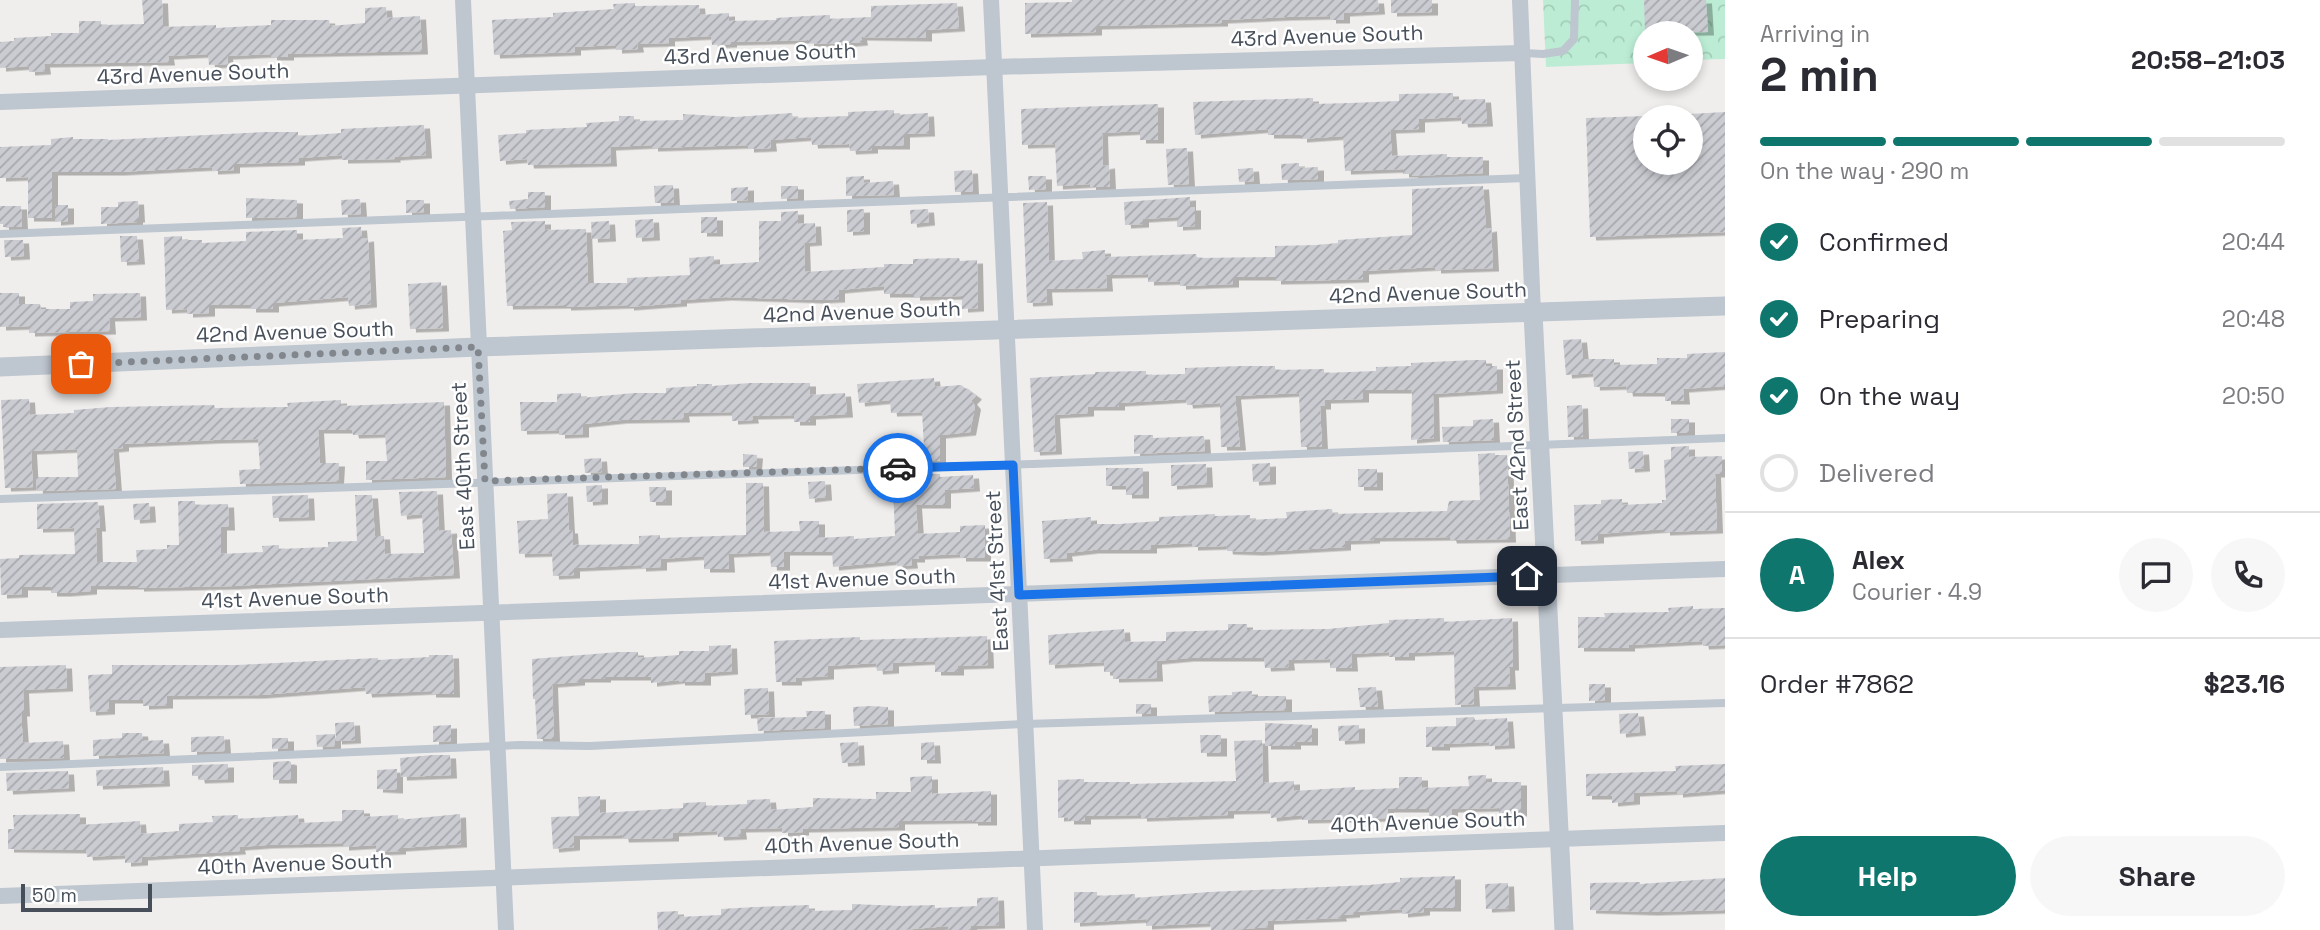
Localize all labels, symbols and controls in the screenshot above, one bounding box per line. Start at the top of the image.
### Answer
street label: 43rd Avenue South [1230,19,1424,52]
text: Arriving in [1760,19,1870,49]
north arrow [1633,21,1703,91]
map controls [1633,21,1703,175]
street label: 43rd Avenue South [663,37,857,70]
text: 20:58–21:03 [2131,43,2285,77]
text: 2 min [1760,46,1879,104]
street label: 43rd Avenue South [96,57,290,90]
button: locate [1633,105,1703,175]
text: On the way · 290 m [1760,156,1969,186]
icon: check [1760,223,1798,261]
text: Confirmed [1819,225,1949,259]
text: 20:44 [2222,227,2285,257]
street label: 42nd Avenue South [1329,276,1527,309]
street label: 42nd Avenue South [763,295,961,328]
icon: check [1760,300,1798,338]
text: Preparing [1819,302,1940,336]
text: 20:48 [2222,304,2285,334]
street label: 42nd Avenue South [196,315,394,348]
pin [51,334,111,394]
icon: bag [62,345,100,383]
street label: East 42nd Street [1499,359,1534,531]
icon: check [1760,377,1798,415]
text: On the way [1819,379,1960,413]
street label: East 40th Street [445,381,480,551]
text: 20:50 [2222,381,2285,411]
courier [863,433,933,503]
icon: car [879,449,917,487]
text: Delivered [1819,456,1935,490]
street label: East 41st Street [979,490,1014,652]
button: chat [2119,538,2193,612]
button: phone [2211,538,2285,612]
text: Alex [1852,543,1905,577]
pin [1497,546,1557,606]
icon: home [1508,557,1546,595]
text: A [1789,558,1805,592]
street label: 41st Avenue South [768,562,956,595]
text: Courier · 4.9 [1852,577,1982,607]
street label: 41st Avenue South [201,581,389,614]
text: Order #7862 [1760,667,1914,701]
text: $23.16 [2204,667,2285,701]
street label: 40th Avenue South [1330,805,1526,838]
street label: 40th Avenue South [764,826,960,859]
button: Help [1760,836,2016,916]
button: Share [2030,836,2285,916]
street label: 40th Avenue South [197,847,393,880]
scale bar [21,881,152,913]
text: 50 m [32,883,77,908]

